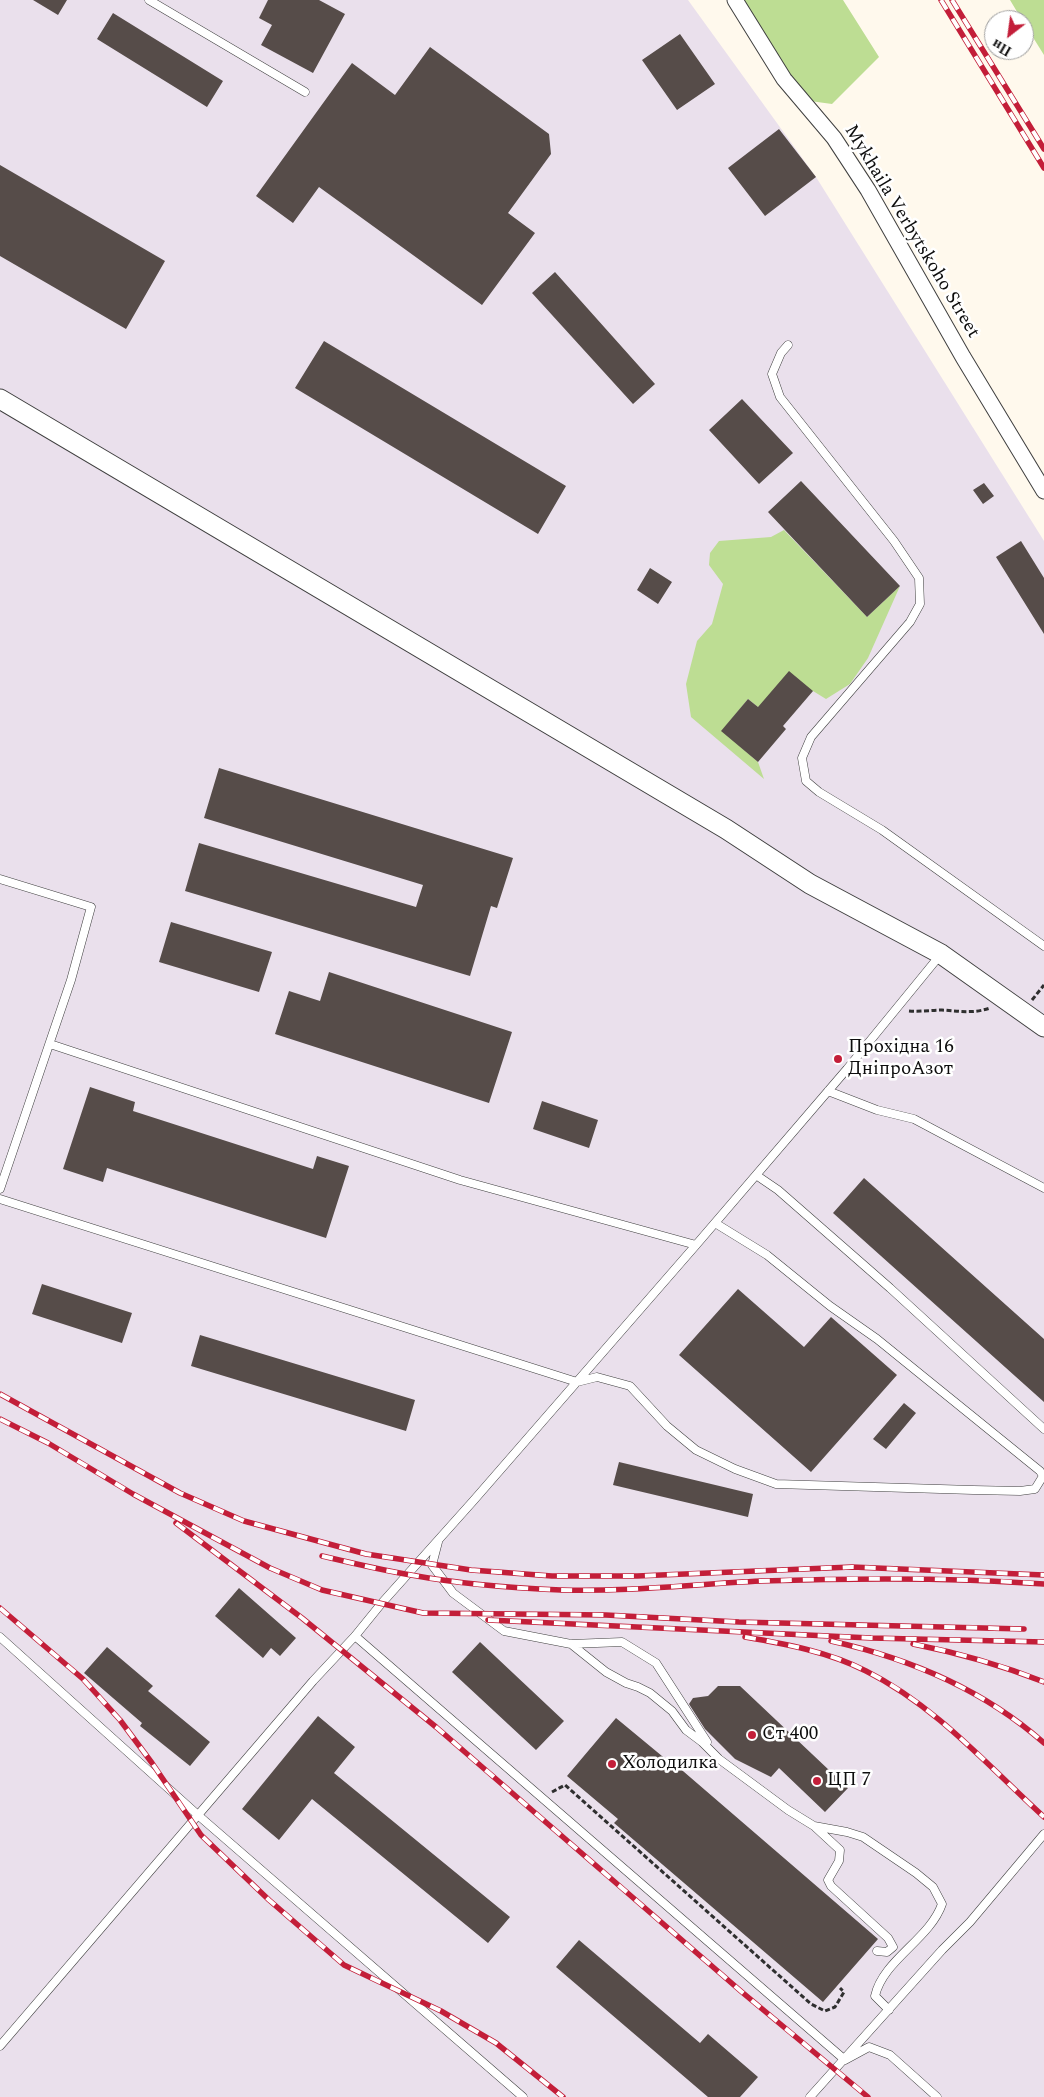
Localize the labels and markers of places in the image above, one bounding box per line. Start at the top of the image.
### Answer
place label: Прохідна 16 ДніпроАзот [848,1037,954,1081]
marker: Прохідна 16 ДніпроАзот [832,1053,844,1065]
place label: Ст 400 [762,1724,818,1746]
marker: Ст 400 [746,1729,758,1741]
place label: Холодилка [622,1753,718,1775]
marker: Холодилка [606,1758,618,1770]
place label: ЦП 7 [827,1770,871,1792]
marker: ЦП 7 [811,1775,823,1787]

